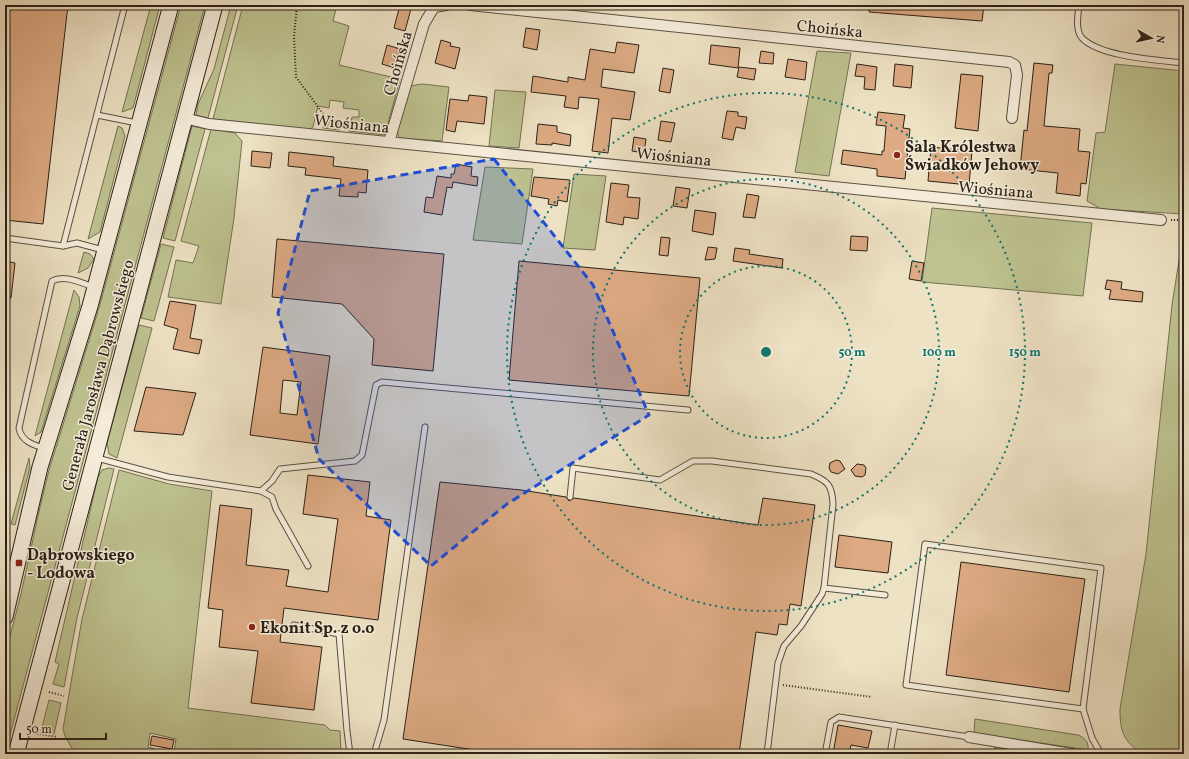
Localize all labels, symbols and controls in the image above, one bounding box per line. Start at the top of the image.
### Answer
street label: Choińska [796,16,864,44]
north arrow [1131,18,1171,58]
street label: Choińska [379,29,419,99]
text: N [1151,34,1167,44]
street label: Wiośniana [313,110,391,140]
place label: Sala Królestwa Świadków Jehowy [905,137,1039,177]
street label: Wiośniana [635,143,713,173]
marker: Sala Królestwa Świadków Jehowy [892,150,902,160]
street label: Wiośniana [957,177,1034,205]
street label: Generała Jarosława Dąbrowskiego [57,257,140,494]
centre of rings [759,345,773,359]
text: 50 m [838,345,866,361]
text: 100 m [922,345,956,361]
text: 150 m [1009,345,1041,361]
place label: Dąbrowskiego - Lodowa [27,545,135,585]
marker: Dąbrowskiego - Lodowa [14,558,24,568]
place label: Ekonit Sp. z o.o [260,618,374,640]
marker: Ekonit Sp. z o.o [247,622,257,632]
scale bar [20,715,106,741]
text: 50 m [26,722,52,738]

